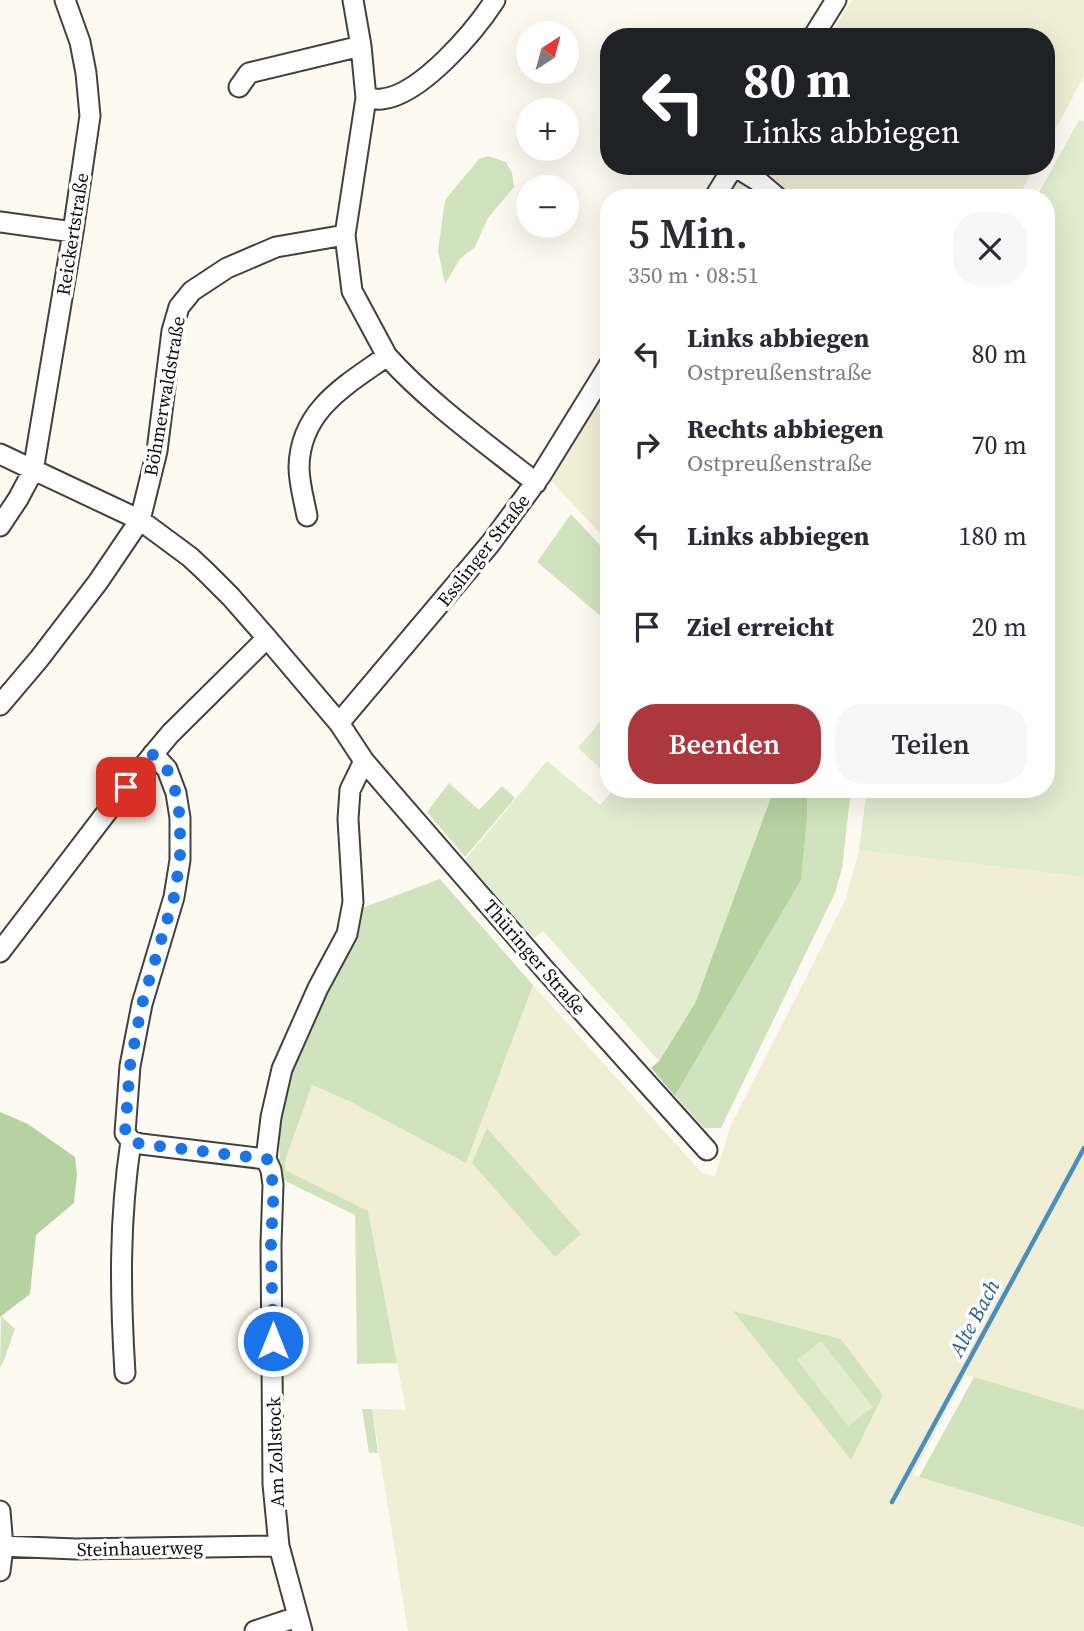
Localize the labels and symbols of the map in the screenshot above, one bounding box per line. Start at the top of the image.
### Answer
north arrow [516,21,579,84]
street label: Reickertstraße [49,171,95,297]
street label: Böhmerwaldstraße [137,314,191,478]
street label: Esslinger Straße [431,488,535,612]
pin [96,757,156,817]
street label: Thüringer Straße [478,894,592,1020]
water label: Alte Bach [941,1274,1007,1362]
position arrow [236,1304,310,1378]
street label: Am Zollstock [260,1396,290,1508]
street label: Steinhauerweg [77,1534,203,1562]

